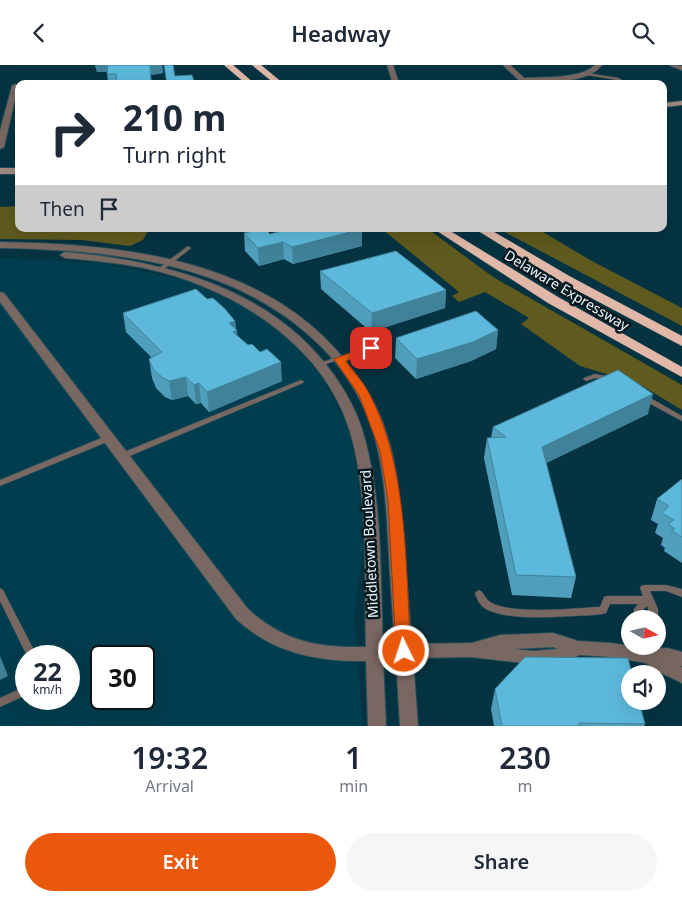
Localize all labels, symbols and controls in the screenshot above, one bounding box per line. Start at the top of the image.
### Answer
text: Headway [291,18,391,48]
icon: back [25,19,53,47]
icon: search [629,19,657,47]
text: 210 m [123,94,226,141]
icon: right [40,100,105,165]
text: Turn right [123,139,226,169]
icon: arrive [95,195,123,223]
text: Then [40,196,85,222]
street label: Delaware Expressway [501,245,634,335]
pin [350,327,392,369]
icon: arrive [357,334,385,362]
street label: Middletown Boulevard [356,470,382,618]
north arrow [621,610,666,655]
map controls [621,610,666,710]
position arrow [377,624,429,676]
speed limit sign: 30 [90,645,155,710]
text: 22 [33,654,62,688]
button: sound [621,665,666,710]
text: km/h [33,681,62,698]
text: 19:32 [131,737,208,778]
text: 1 [345,737,362,778]
text: 230 [499,737,551,778]
text: Arrival [145,775,194,797]
text: min [339,775,368,797]
text: m [518,775,533,797]
button: Exit [25,833,336,891]
button: Share [346,833,657,891]

